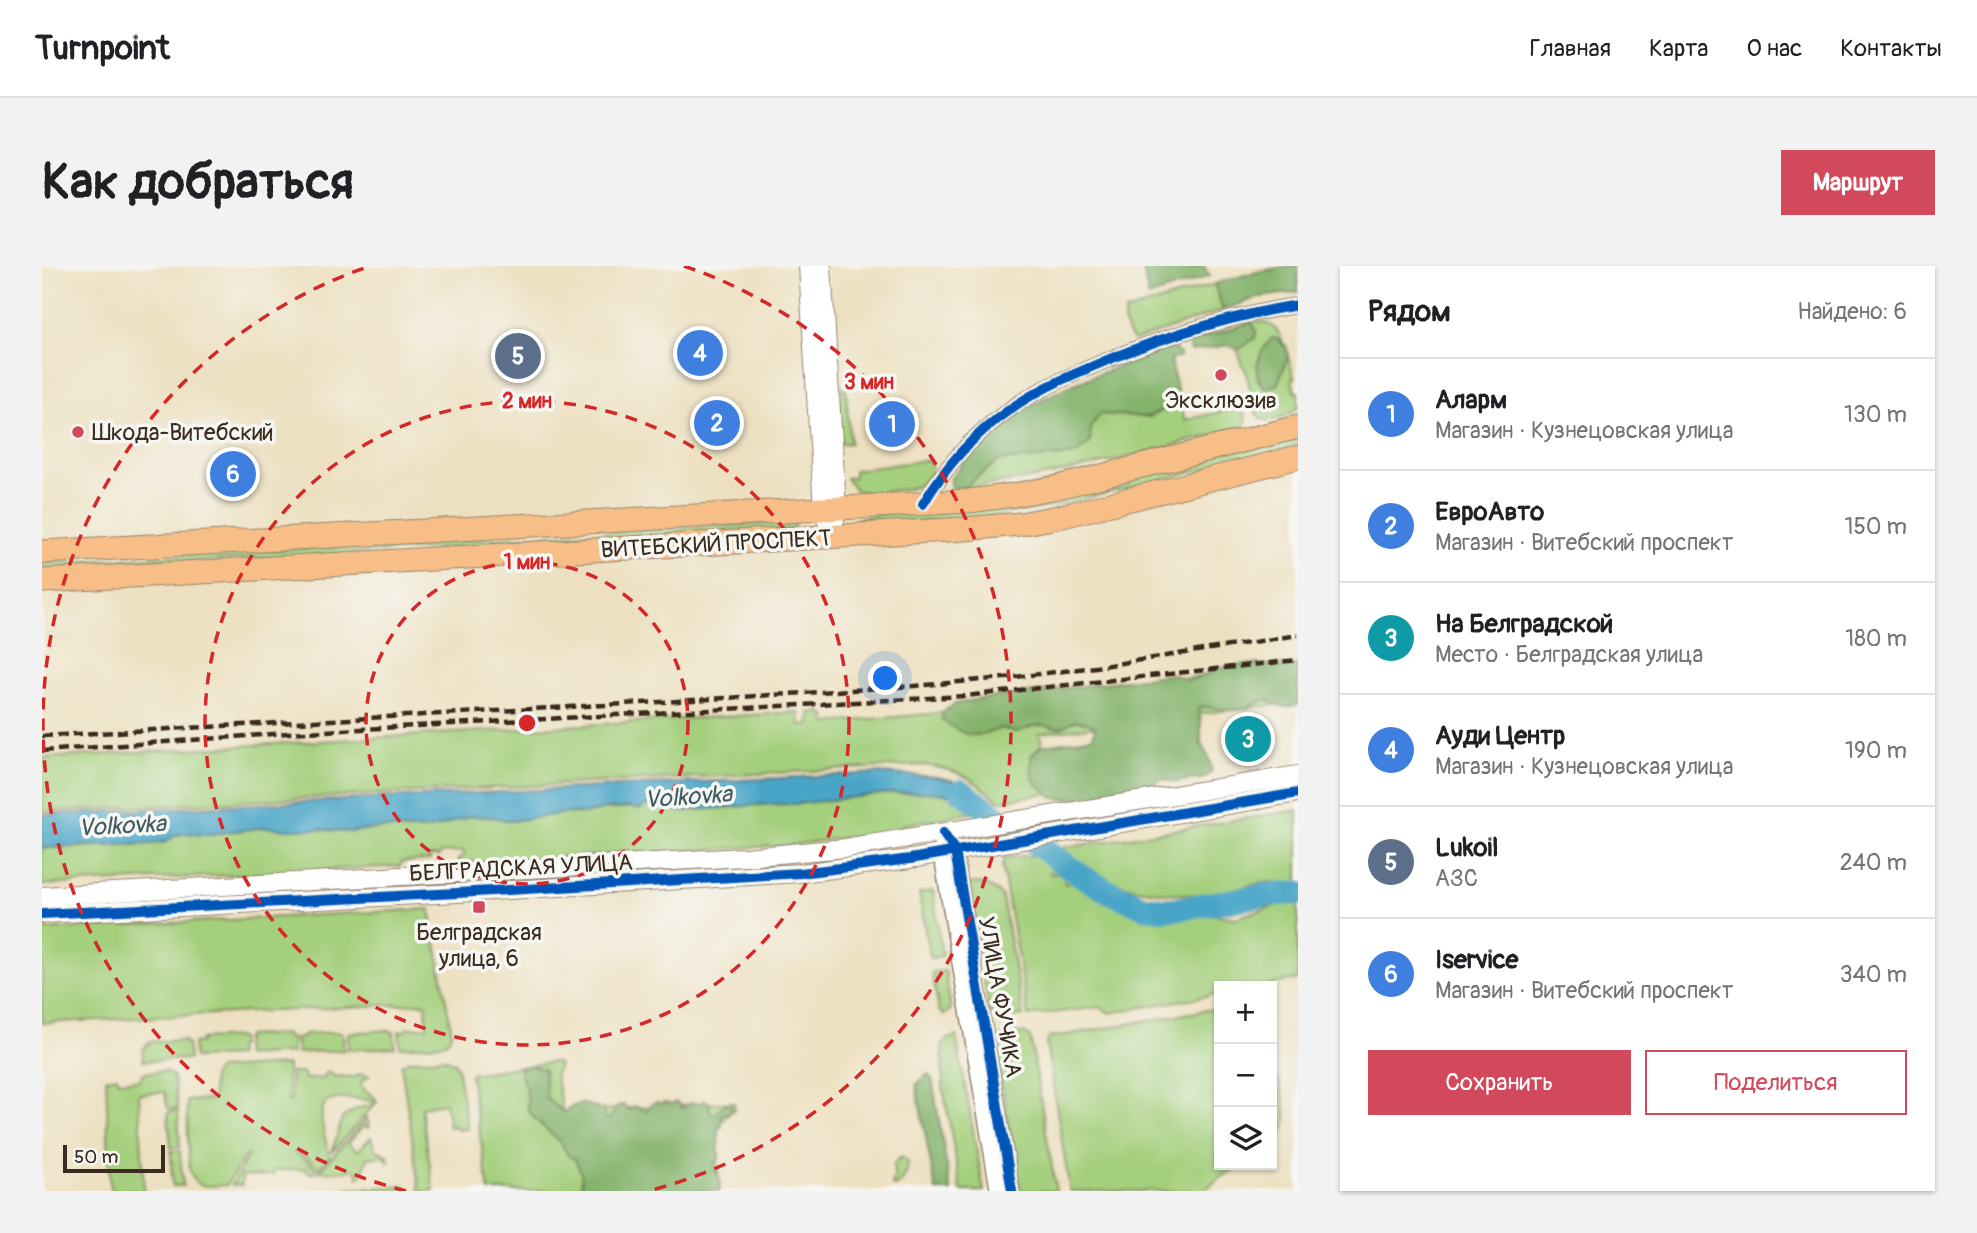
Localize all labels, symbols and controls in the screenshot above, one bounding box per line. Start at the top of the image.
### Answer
text: Turnpoint [35,28,170,69]
text: Главная [1530,34,1611,63]
text: Карта [1649,34,1709,63]
text: О нас [1747,34,1802,63]
text: Контакты [1840,34,1942,63]
button: Маршрут [1781,150,1935,215]
text: Как добраться [42,152,354,213]
text: Рядом [1368,293,1451,330]
text: Найдено: 6 [1797,297,1907,326]
pin: 4 [677,327,723,379]
pin: 5 [495,330,541,382]
marker: Эксклюзив [1213,367,1229,383]
text: 3 мин [844,369,894,396]
text: Аларм [1435,384,1507,416]
place label: Эксклюзив [1165,386,1277,415]
text: 2 мин [502,388,552,415]
pin: 2 [694,397,740,449]
pin: 1 [869,398,915,450]
text: 1 [1387,400,1396,429]
text: 130 m [1844,400,1907,429]
text: Магазин · Кузнецовская улица [1435,416,1733,445]
place label: Шкода-Витебский [92,418,273,447]
marker: Шкода-Витебский [70,424,86,440]
pin: 6 [210,448,256,500]
text: ЕвроАвто [1435,496,1544,528]
text: 2 [1385,512,1397,541]
text: 150 m [1844,512,1907,541]
street label: ВИТЕБСКИЙ ПРОСПЕКТ [600,523,832,565]
text: Магазин · Витебский проспект [1435,528,1733,557]
text: 1 мин [504,549,550,576]
text: На Белградской [1435,608,1613,640]
text: 3 [1385,624,1397,653]
text: 180 m [1845,624,1907,653]
text: Место · Белградская улица [1435,640,1703,669]
your location [868,661,902,695]
centre of rings [515,711,539,735]
pin: 3 [1225,713,1271,765]
text: Ауди Центр [1435,720,1565,752]
text: 4 [1384,736,1398,765]
text: 190 m [1845,736,1907,765]
text: Магазин · Кузнецовская улица [1435,752,1733,781]
water label: Volkovka [643,779,735,815]
water label: Volkovka [77,809,168,843]
text: Lukoil [1435,832,1498,864]
street label: БЕЛГРАДСКАЯ УЛИЦА [408,848,634,888]
text: 5 [1385,848,1397,877]
text: 240 m [1840,848,1907,877]
text: АЗС [1435,864,1478,893]
marker: Белградская улица, 6 [471,899,487,915]
street label: УЛИЦА ФУЧИКА [972,914,1028,1080]
place label: Белградская улица, 6 [416,918,542,973]
text: Iservice [1435,944,1518,976]
text: 6 [1384,960,1398,989]
text: 340 m [1840,960,1907,989]
text: Магазин · Витебский проспект [1435,976,1733,1005]
map controls [1214,981,1277,1170]
button: + [1214,981,1277,1044]
button: − [1214,1044,1277,1107]
button: Сохранить [1368,1050,1631,1115]
button: Поделиться [1645,1050,1907,1115]
button: layers [1214,1107,1277,1170]
scale bar [63,1142,164,1174]
text: 50 m [74,1145,118,1169]

